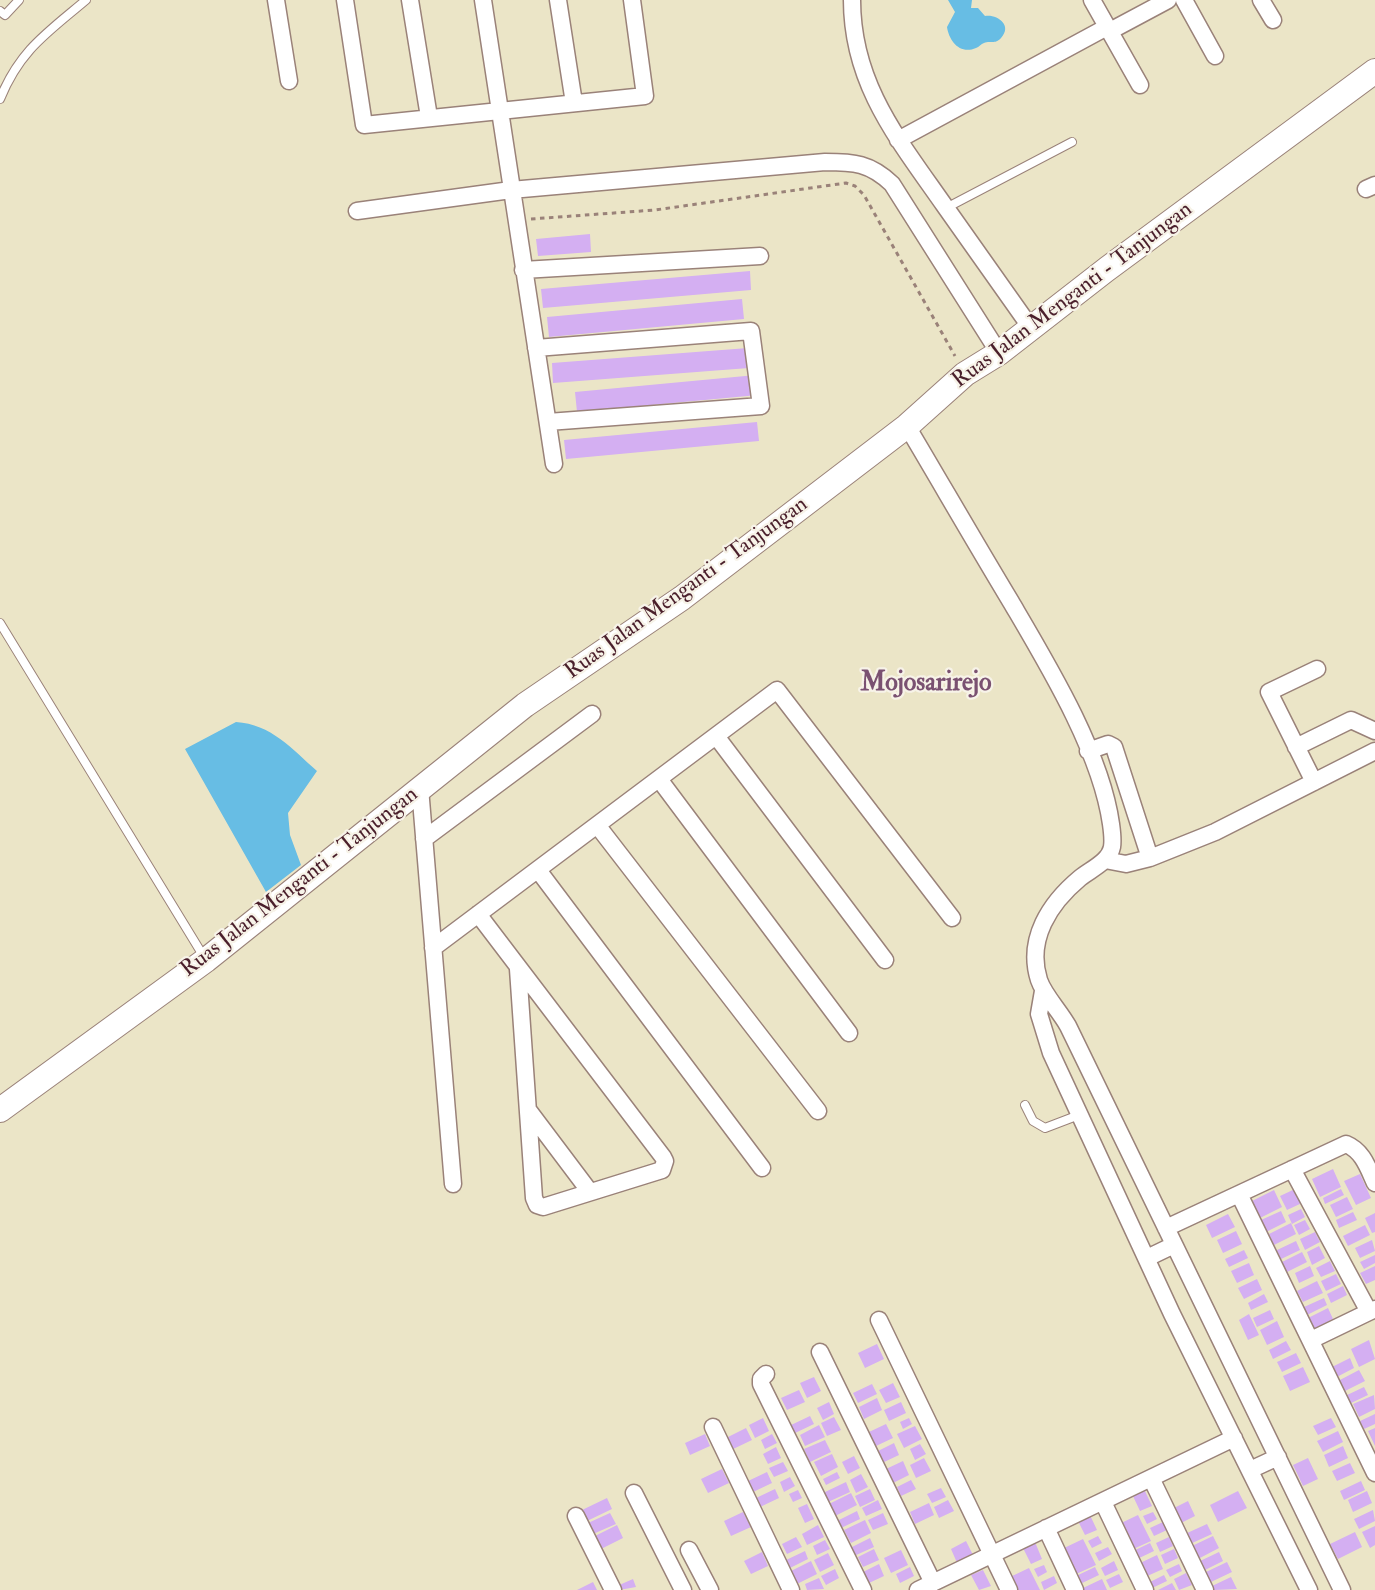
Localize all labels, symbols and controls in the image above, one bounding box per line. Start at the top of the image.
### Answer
street label: Ruas Jalan Menganti - Tanjungan [948,197,1198,395]
street label: Ruas Jalan Menganti - Tanjungan [560,492,814,686]
district label: Mojosarirejo [861,668,991,700]
street label: Ruas Jalan Menganti - Tanjungan [176,782,424,984]

